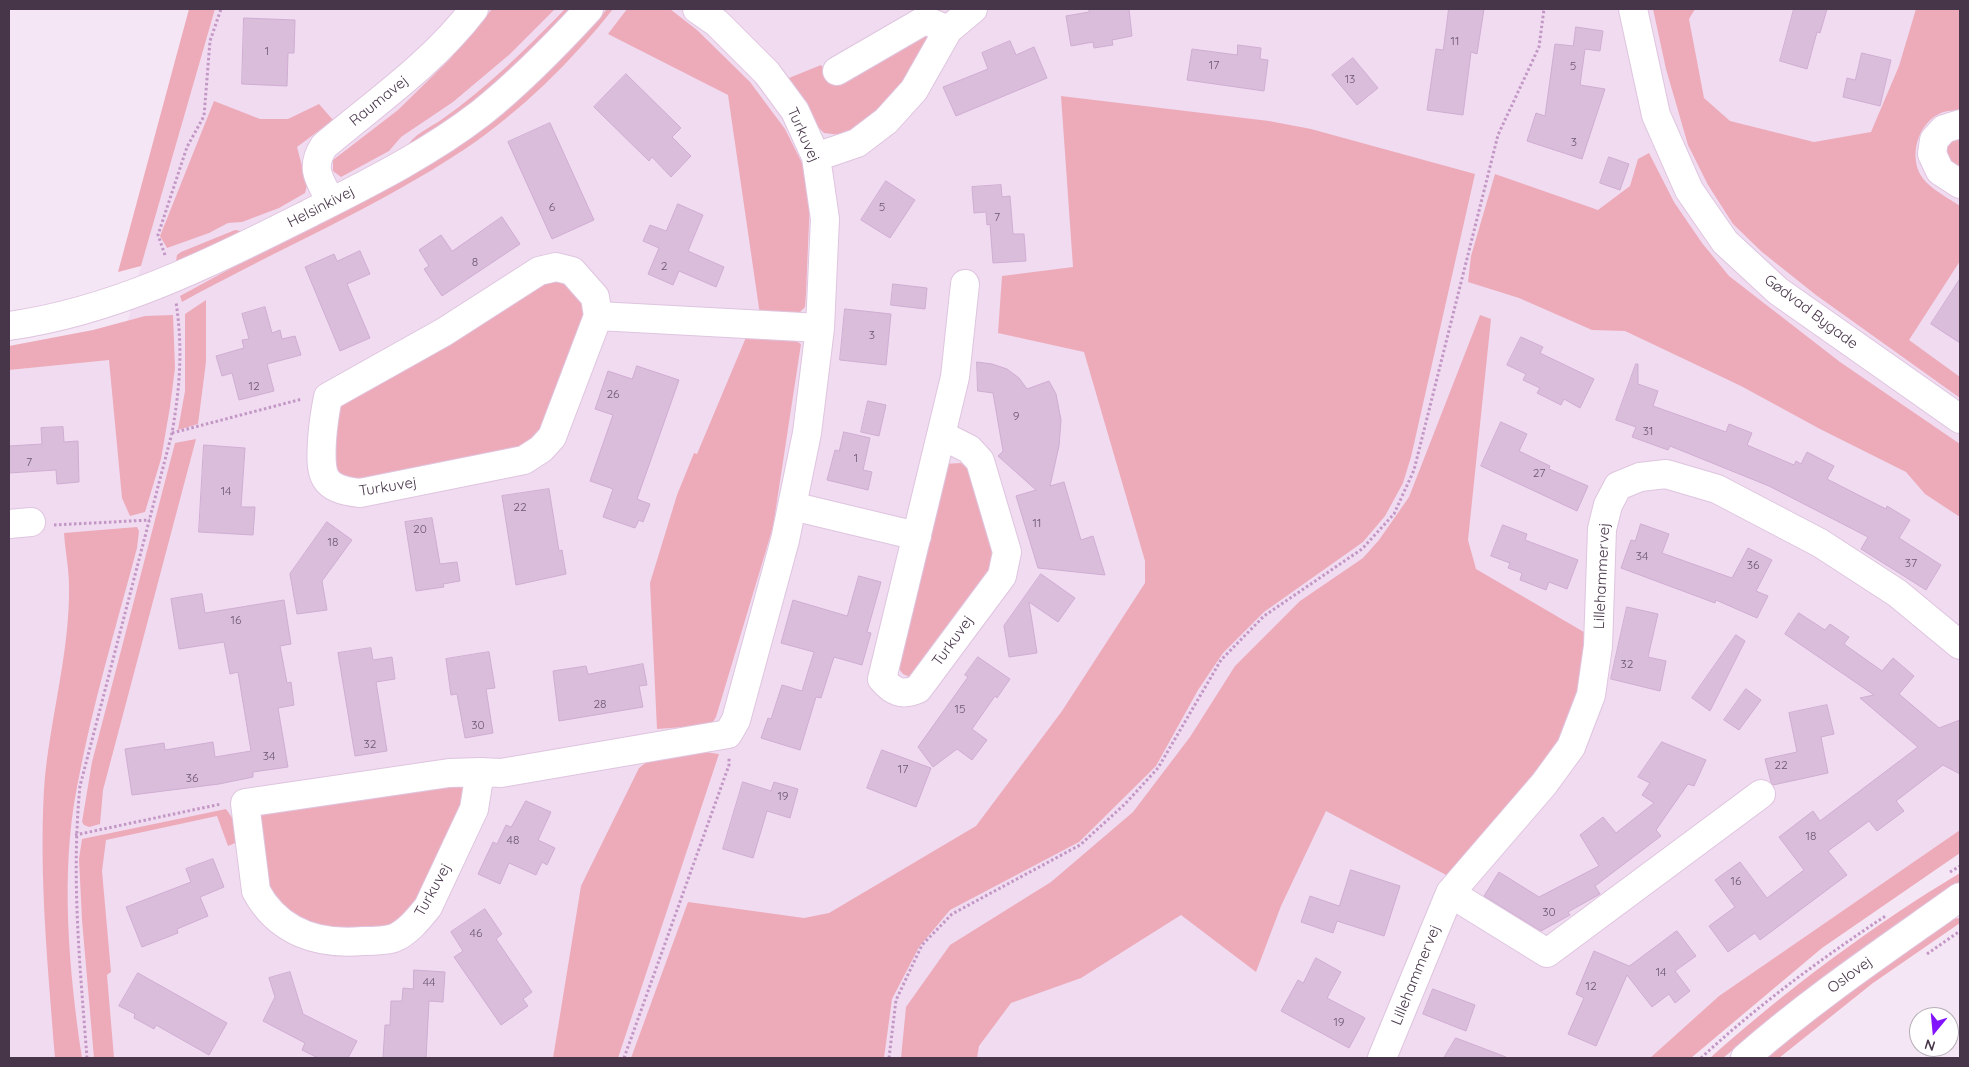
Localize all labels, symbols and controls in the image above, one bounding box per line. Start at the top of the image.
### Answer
house number: 11 [1451,34,1459,48]
house number: 1 [265,44,269,58]
house number: 17 [1209,58,1219,72]
house number: 5 [1570,59,1576,73]
street label: Raumavej [346,72,412,130]
house number: 13 [1345,72,1355,86]
street label: Turkuvej [783,105,823,165]
house number: 3 [1571,135,1577,149]
street label: Helsinkivej [284,182,358,232]
house number: 6 [549,200,555,214]
house number: 5 [879,200,885,214]
house number: 7 [994,210,1000,224]
house number: 8 [472,255,478,269]
house number: 2 [661,259,667,273]
street label: Gødvad Bygade [1761,271,1861,353]
house number: 3 [869,328,875,342]
house number: 12 [248,379,260,393]
house number: 26 [606,387,620,401]
house number: 9 [1013,409,1019,423]
house number: 31 [1643,424,1653,438]
house number: 1 [854,451,858,465]
house number: 7 [26,455,32,469]
house number: 27 [1533,466,1545,480]
street label: Turkuvej [358,474,418,500]
house number: 14 [221,484,231,498]
house number: 22 [513,500,527,514]
house number: 11 [1033,516,1041,530]
house number: 20 [413,522,427,536]
street label: Lillehammervej [1590,522,1614,630]
house number: 18 [328,535,338,549]
house number: 34 [1636,549,1648,563]
house number: 37 [1905,556,1917,570]
house number: 36 [1747,558,1759,572]
street label: Turkuvej [929,612,977,670]
house number: 16 [231,613,241,627]
house number: 32 [1621,657,1633,671]
house number: 28 [593,697,607,711]
house number: 15 [955,702,965,716]
house number: 30 [471,718,485,732]
house number: 32 [364,737,376,751]
house number: 34 [263,749,275,763]
house number: 22 [1774,758,1788,772]
house number: 17 [898,762,908,776]
house number: 36 [186,771,198,785]
house number: 19 [777,789,789,803]
house number: 18 [1806,829,1816,843]
house number: 48 [507,833,519,847]
street label: Turkuvej [411,860,455,920]
house number: 16 [1731,874,1741,888]
house number: 30 [1542,905,1556,919]
street label: Lillehammervej [1388,922,1444,1028]
house number: 46 [470,926,482,940]
street label: Oslovej [1824,953,1876,997]
house number: 14 [1656,965,1666,979]
house number: 44 [423,975,435,989]
house number: 12 [1585,979,1597,993]
north arrow [1909,1007,1959,1057]
house number: 19 [1333,1015,1345,1029]
text: N [1922,1035,1937,1056]

